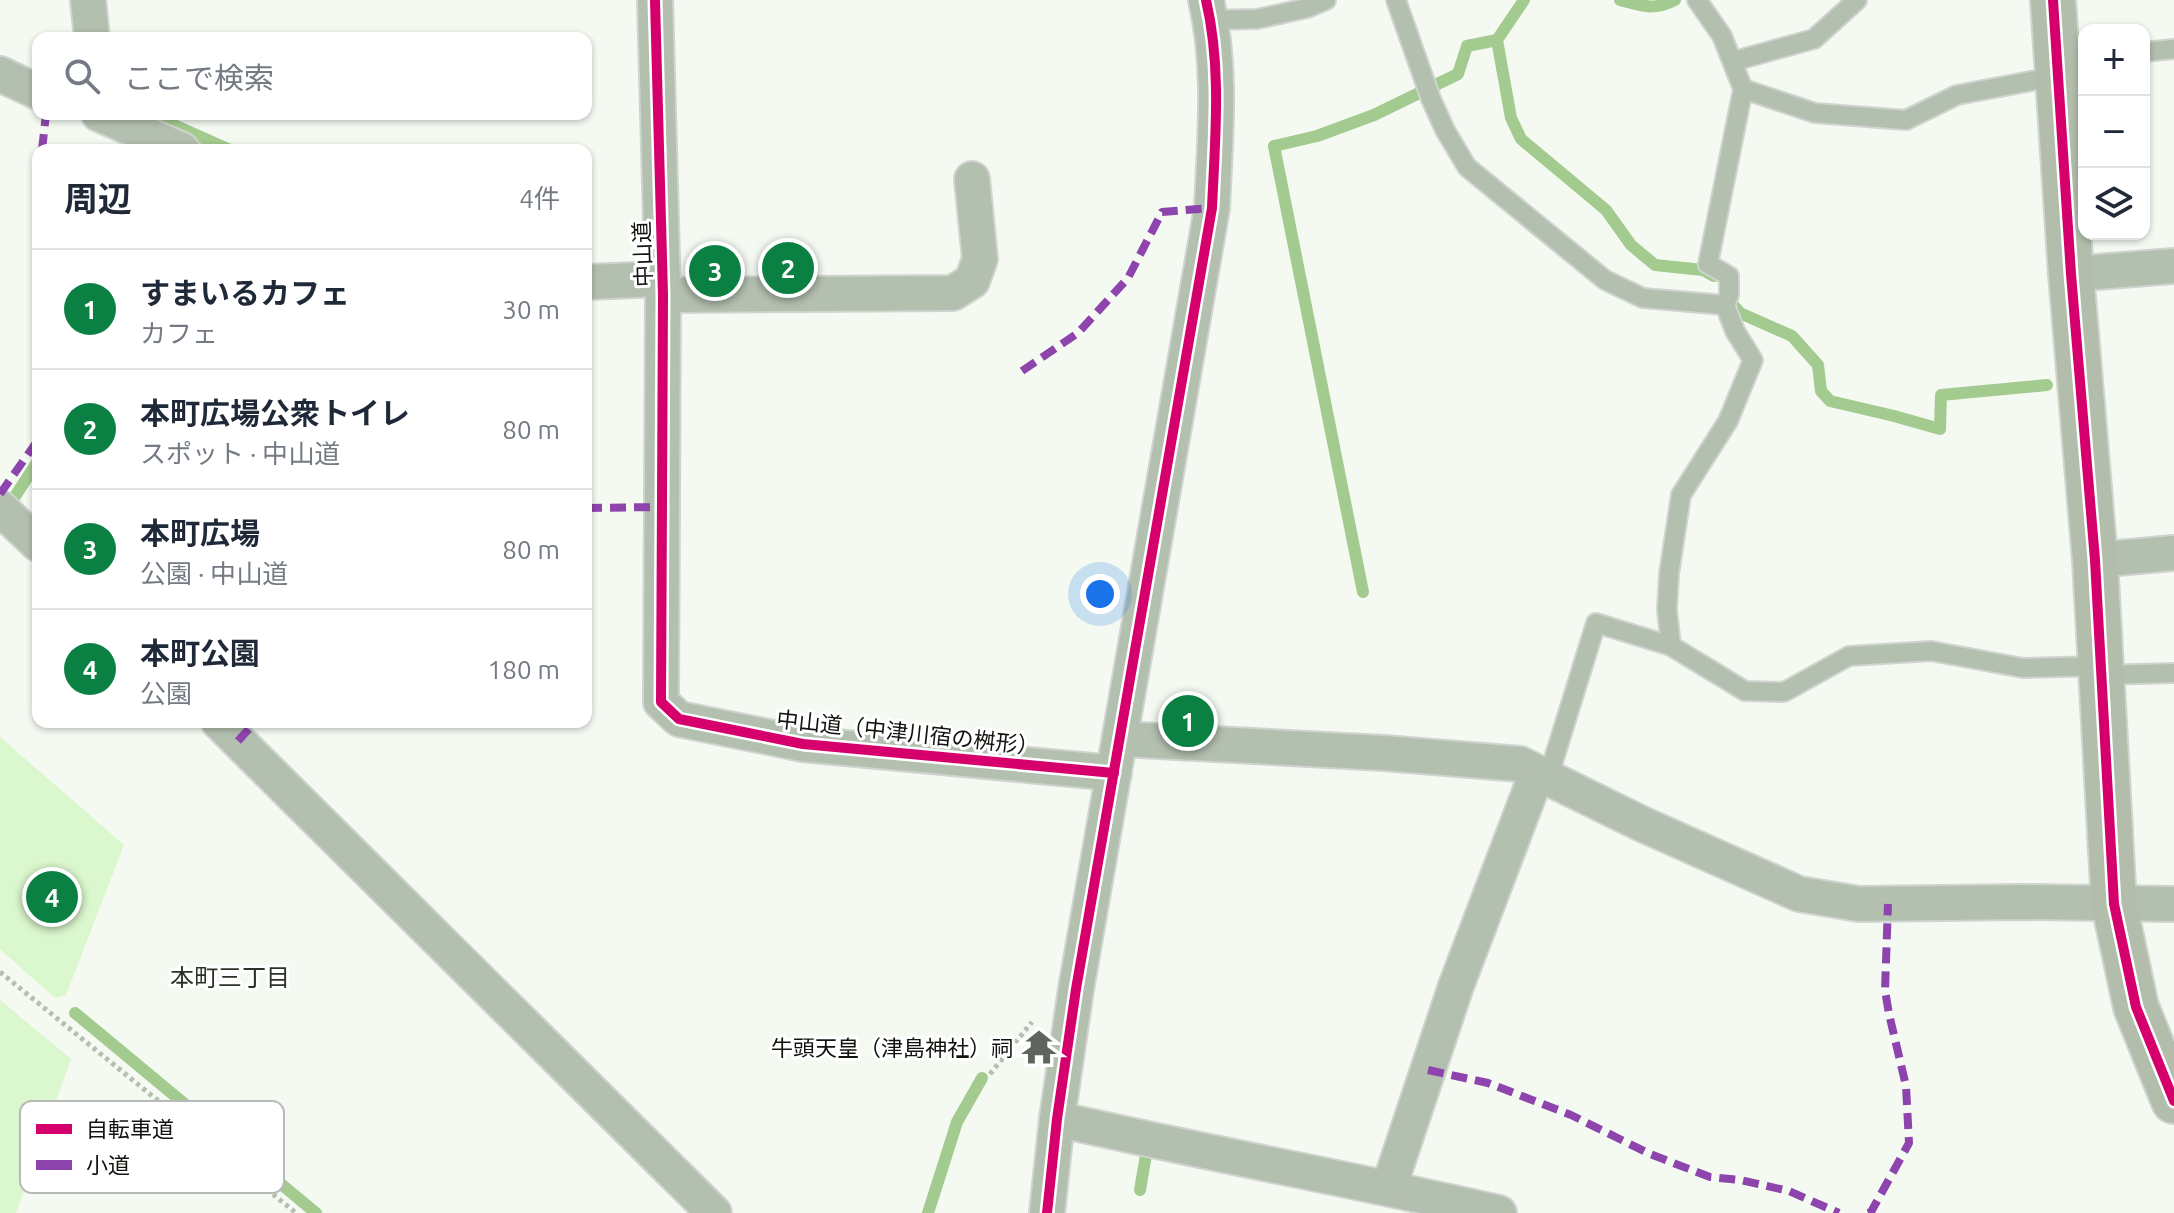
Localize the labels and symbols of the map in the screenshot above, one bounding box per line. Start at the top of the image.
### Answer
street label: 中山道 [628,221,656,287]
pin: 2 [762,238,814,298]
pin: 3 [689,241,741,301]
your location [1080,574,1120,614]
pin: 1 [1162,691,1214,751]
street label: 中山道（中津川宿の桝形） [775,706,1041,758]
pin: 4 [26,867,78,927]
district label: 本町三丁目 [170,964,290,991]
temple icon: 牛頭天皇（津島神社）祠 [1020,1028,1058,1066]
place label: 牛頭天皇（津島神社）祠 [771,1035,1013,1060]
legend [20,1101,284,1193]
text: 自転車道 [86,1116,174,1141]
text: 小道 [86,1152,130,1177]

